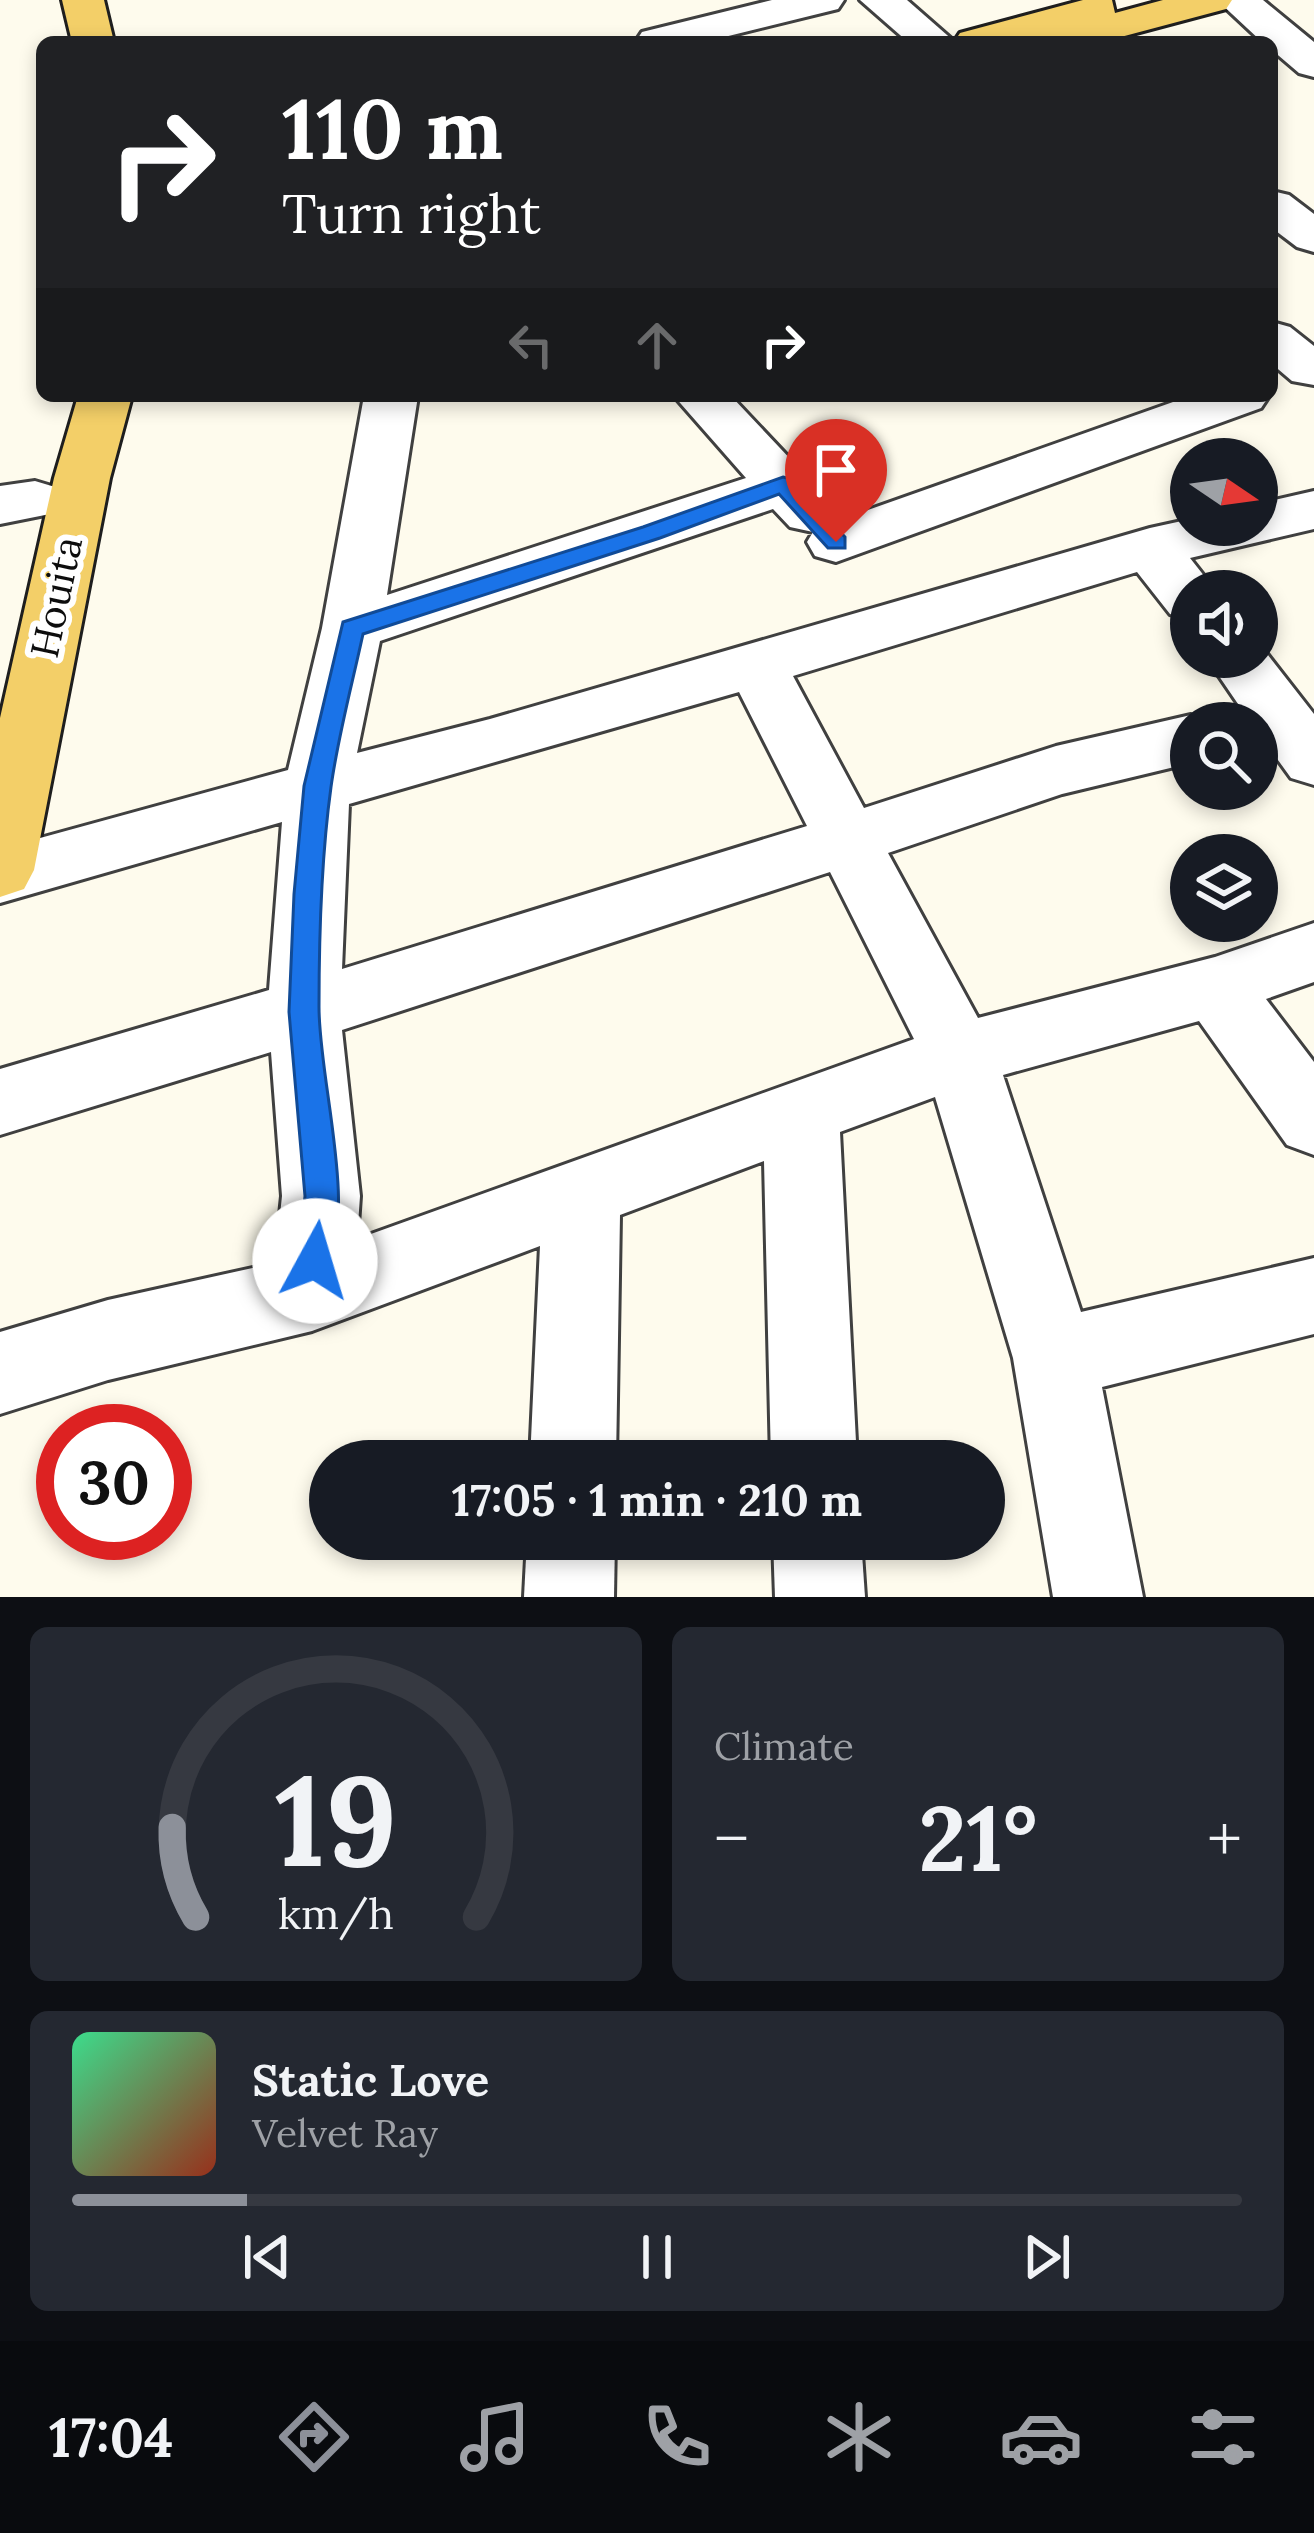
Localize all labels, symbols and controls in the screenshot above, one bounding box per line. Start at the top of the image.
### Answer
text: 110 m [282,74,503,182]
icon: right [84,84,240,240]
text: Turn right [282,179,541,248]
icon: left [498,312,564,378]
icon: ahead [624,312,690,378]
icon: right [750,312,816,378]
pin [785,419,887,542]
icon: arrive [803,437,869,503]
north arrow [1170,438,1278,546]
map controls [1170,438,1278,942]
street label: Houita [19,532,93,662]
button: sound [1170,570,1278,678]
button: search [1170,702,1278,810]
button: layers [1170,834,1278,942]
position arrow [252,1198,378,1324]
speed limit sign: 30 [36,1404,192,1560]
text: 17:05 · 1 min · 210 m [452,1471,862,1528]
text: Climate [714,1721,854,1771]
text: 19 [275,1740,397,1900]
text: 21° [919,1780,1037,1896]
text: − [714,1796,749,1880]
text: + [1207,1796,1242,1880]
text: km/h [278,1886,394,1941]
text: Static Love [252,2051,489,2108]
text: Velvet Ray [252,2108,438,2158]
icon: previous [234,2224,300,2290]
icon: pause [624,2224,690,2290]
icon: next [1014,2224,1080,2290]
icon: directions [272,2395,356,2479]
icon: music [453,2395,537,2479]
icon: phone [635,2395,719,2479]
icon: climate [817,2395,901,2479]
icon: car [999,2395,1083,2479]
icon: filters [1181,2395,1265,2479]
text: 17:04 [49,2403,174,2472]

